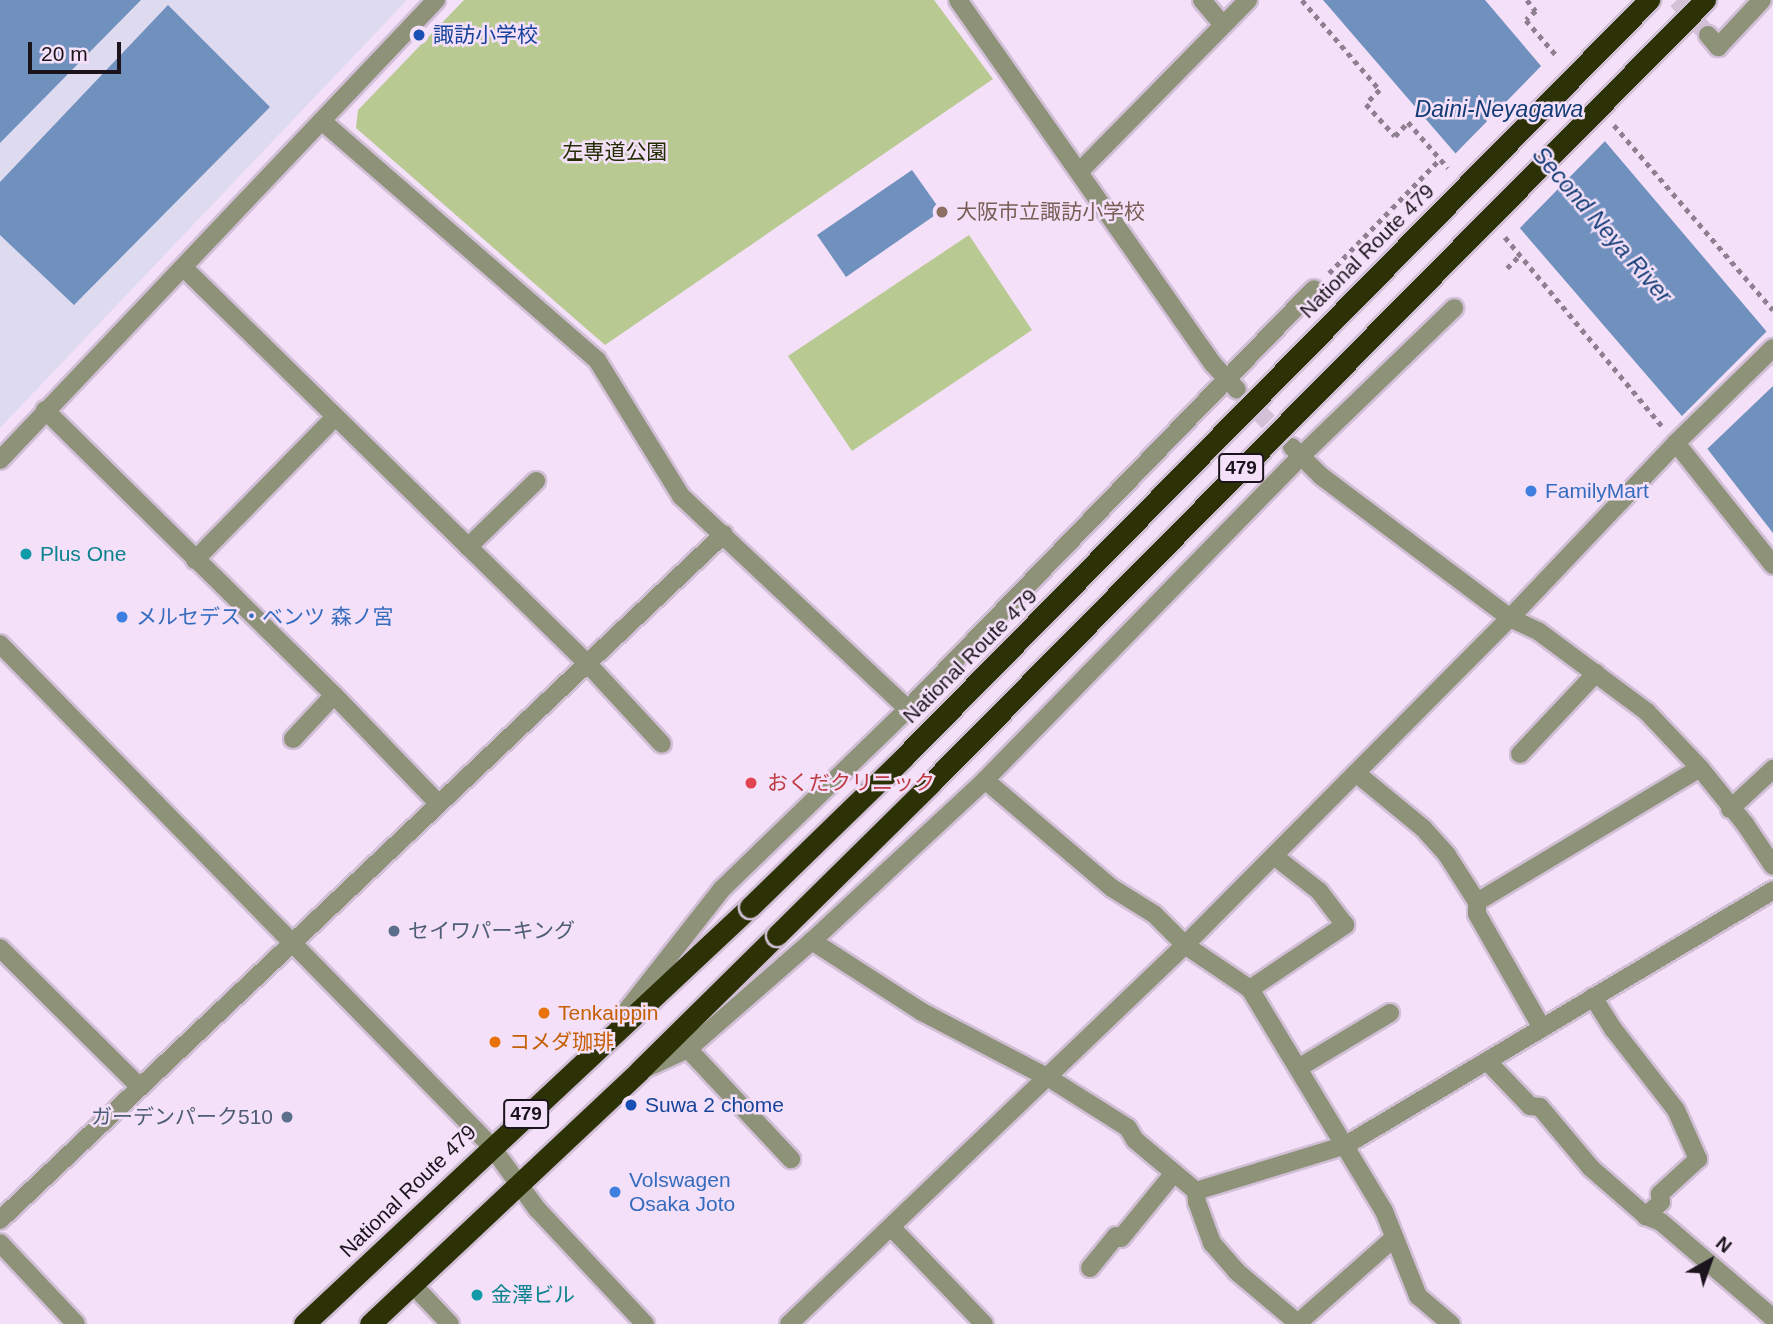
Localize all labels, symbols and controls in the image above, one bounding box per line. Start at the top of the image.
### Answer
place label: 諏訪小学校 [433,22,538,48]
marker: 諏訪小学校 [411,27,427,43]
scale bar [32,28,124,72]
text: 20 m [41,42,88,65]
water label: Daini-Neyagawa [1415,95,1583,123]
park label: 左専道公園 [563,139,667,165]
water label: Second Neya River [1527,141,1677,309]
street label: National Route 479 [1295,179,1439,323]
place label: 大阪市立諏訪小学校 [956,199,1145,225]
marker: 大阪市立諏訪小学校 [934,204,950,220]
road number: 479 [1216,453,1266,484]
place label: FamilyMart [1545,478,1649,504]
marker: FamilyMart [1523,483,1539,499]
place label: Plus One [40,541,126,567]
marker: Plus One [18,546,34,562]
street label: National Route 479 [898,584,1042,728]
place label: メルセデス・ベンツ 森ノ宮 [136,604,394,630]
marker: メルセデス・ベンツ 森ノ宮 [114,609,130,625]
place label: おくだクリニック [767,770,935,796]
marker: おくだクリニック [741,773,761,793]
place label: セイワパーキング [408,918,576,944]
marker: セイワパーキング [386,923,402,939]
place label: Tenkaippin [558,1000,658,1026]
marker: Tenkaippin [536,1005,552,1021]
place label: コメダ珈琲 [509,1029,614,1055]
marker: コメダ珈琲 [487,1034,503,1050]
place label: Suwa 2 chome [645,1092,784,1118]
marker: Suwa 2 chome [623,1097,639,1113]
road number: 479 [502,1098,550,1130]
place label: ガーデンパーク510 [91,1104,273,1130]
marker: ガーデンパーク510 [279,1109,295,1125]
street label: National Route 479 [335,1119,481,1263]
place label: Volswagen Osaka Joto [629,1167,735,1217]
marker: Volswagen Osaka Joto [607,1184,623,1200]
north arrow [1675,1226,1745,1296]
text: N [1712,1232,1736,1257]
place label: 金澤ビル [491,1282,575,1308]
marker: 金澤ビル [469,1287,485,1303]

